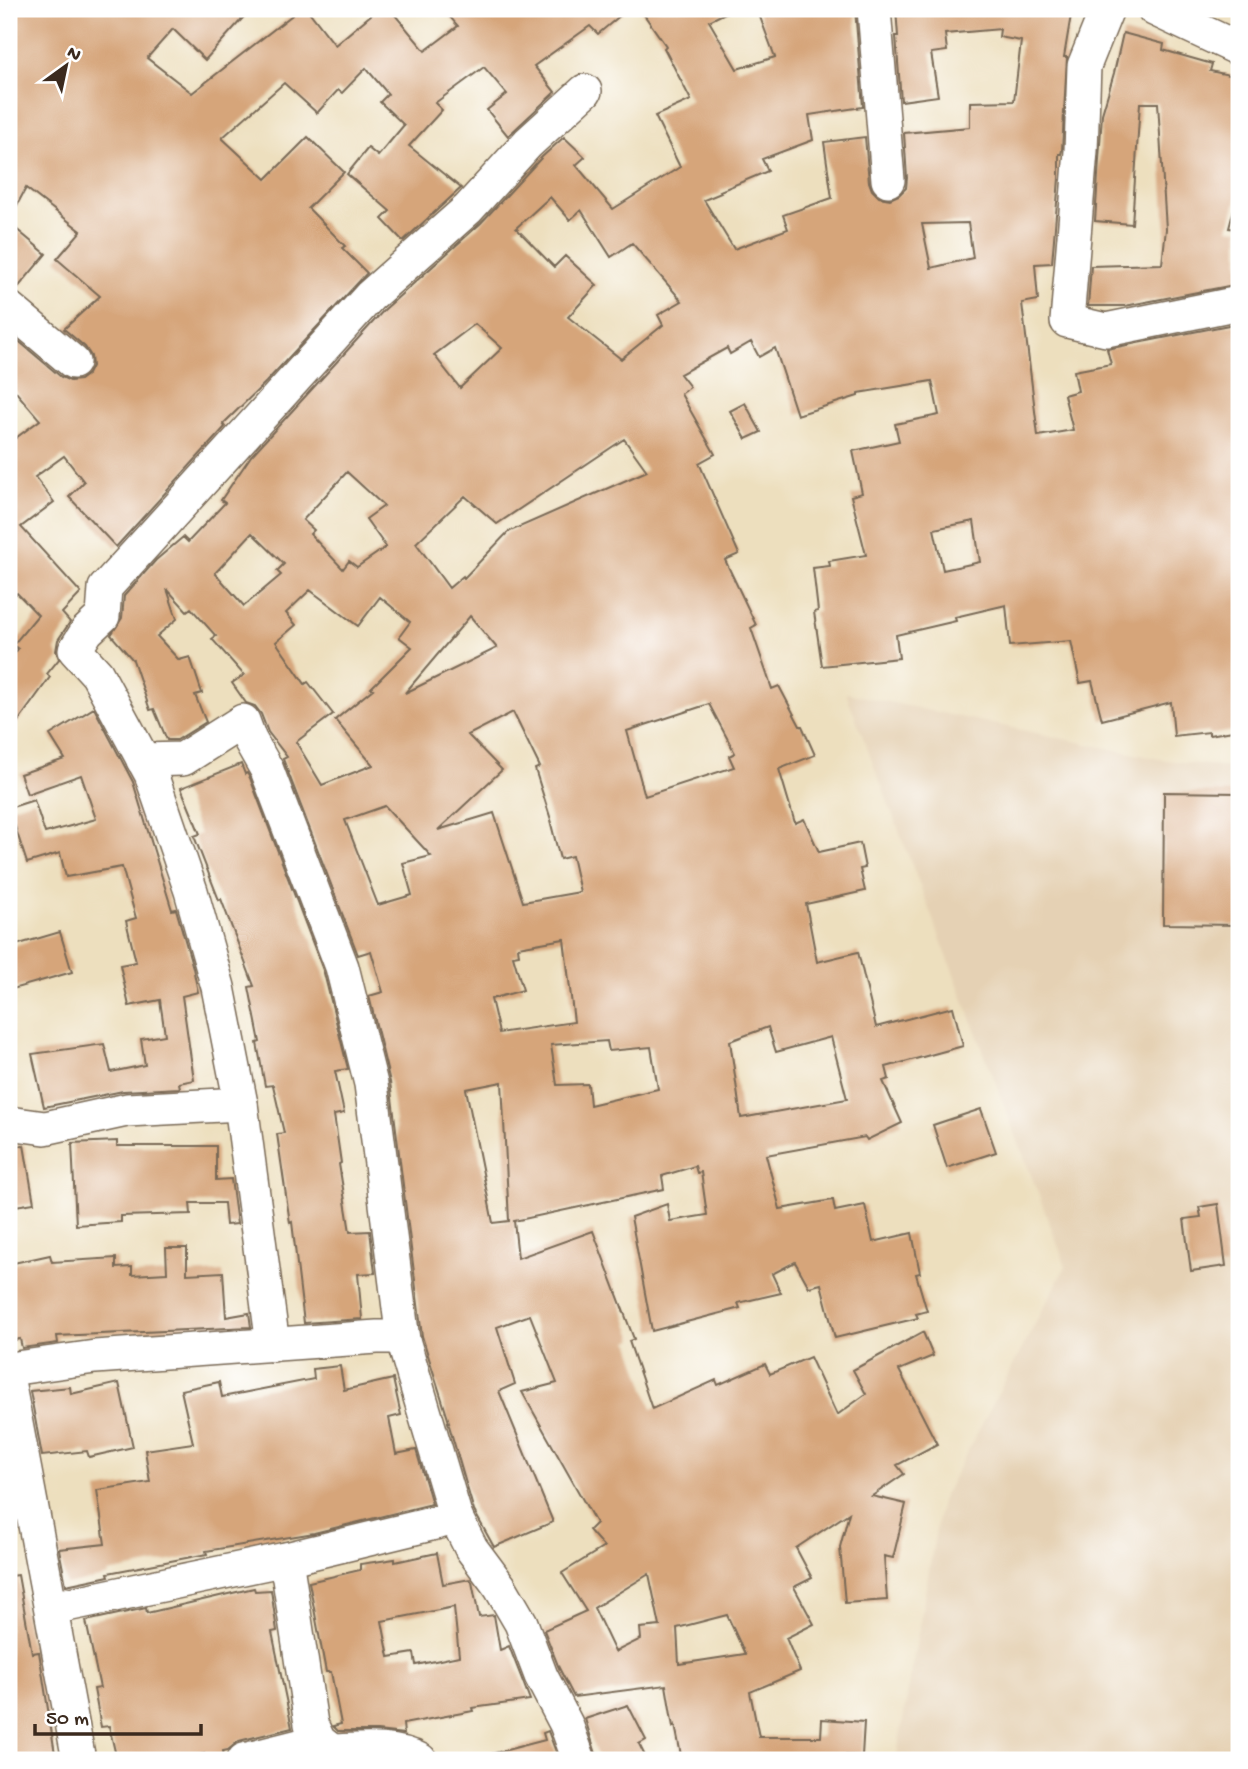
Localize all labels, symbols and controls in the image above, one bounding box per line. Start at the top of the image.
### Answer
north arrow [32,32,102,102]
text: N [62,42,85,68]
scale bar [35,1692,201,1736]
text: 50 m [46,1708,89,1733]

